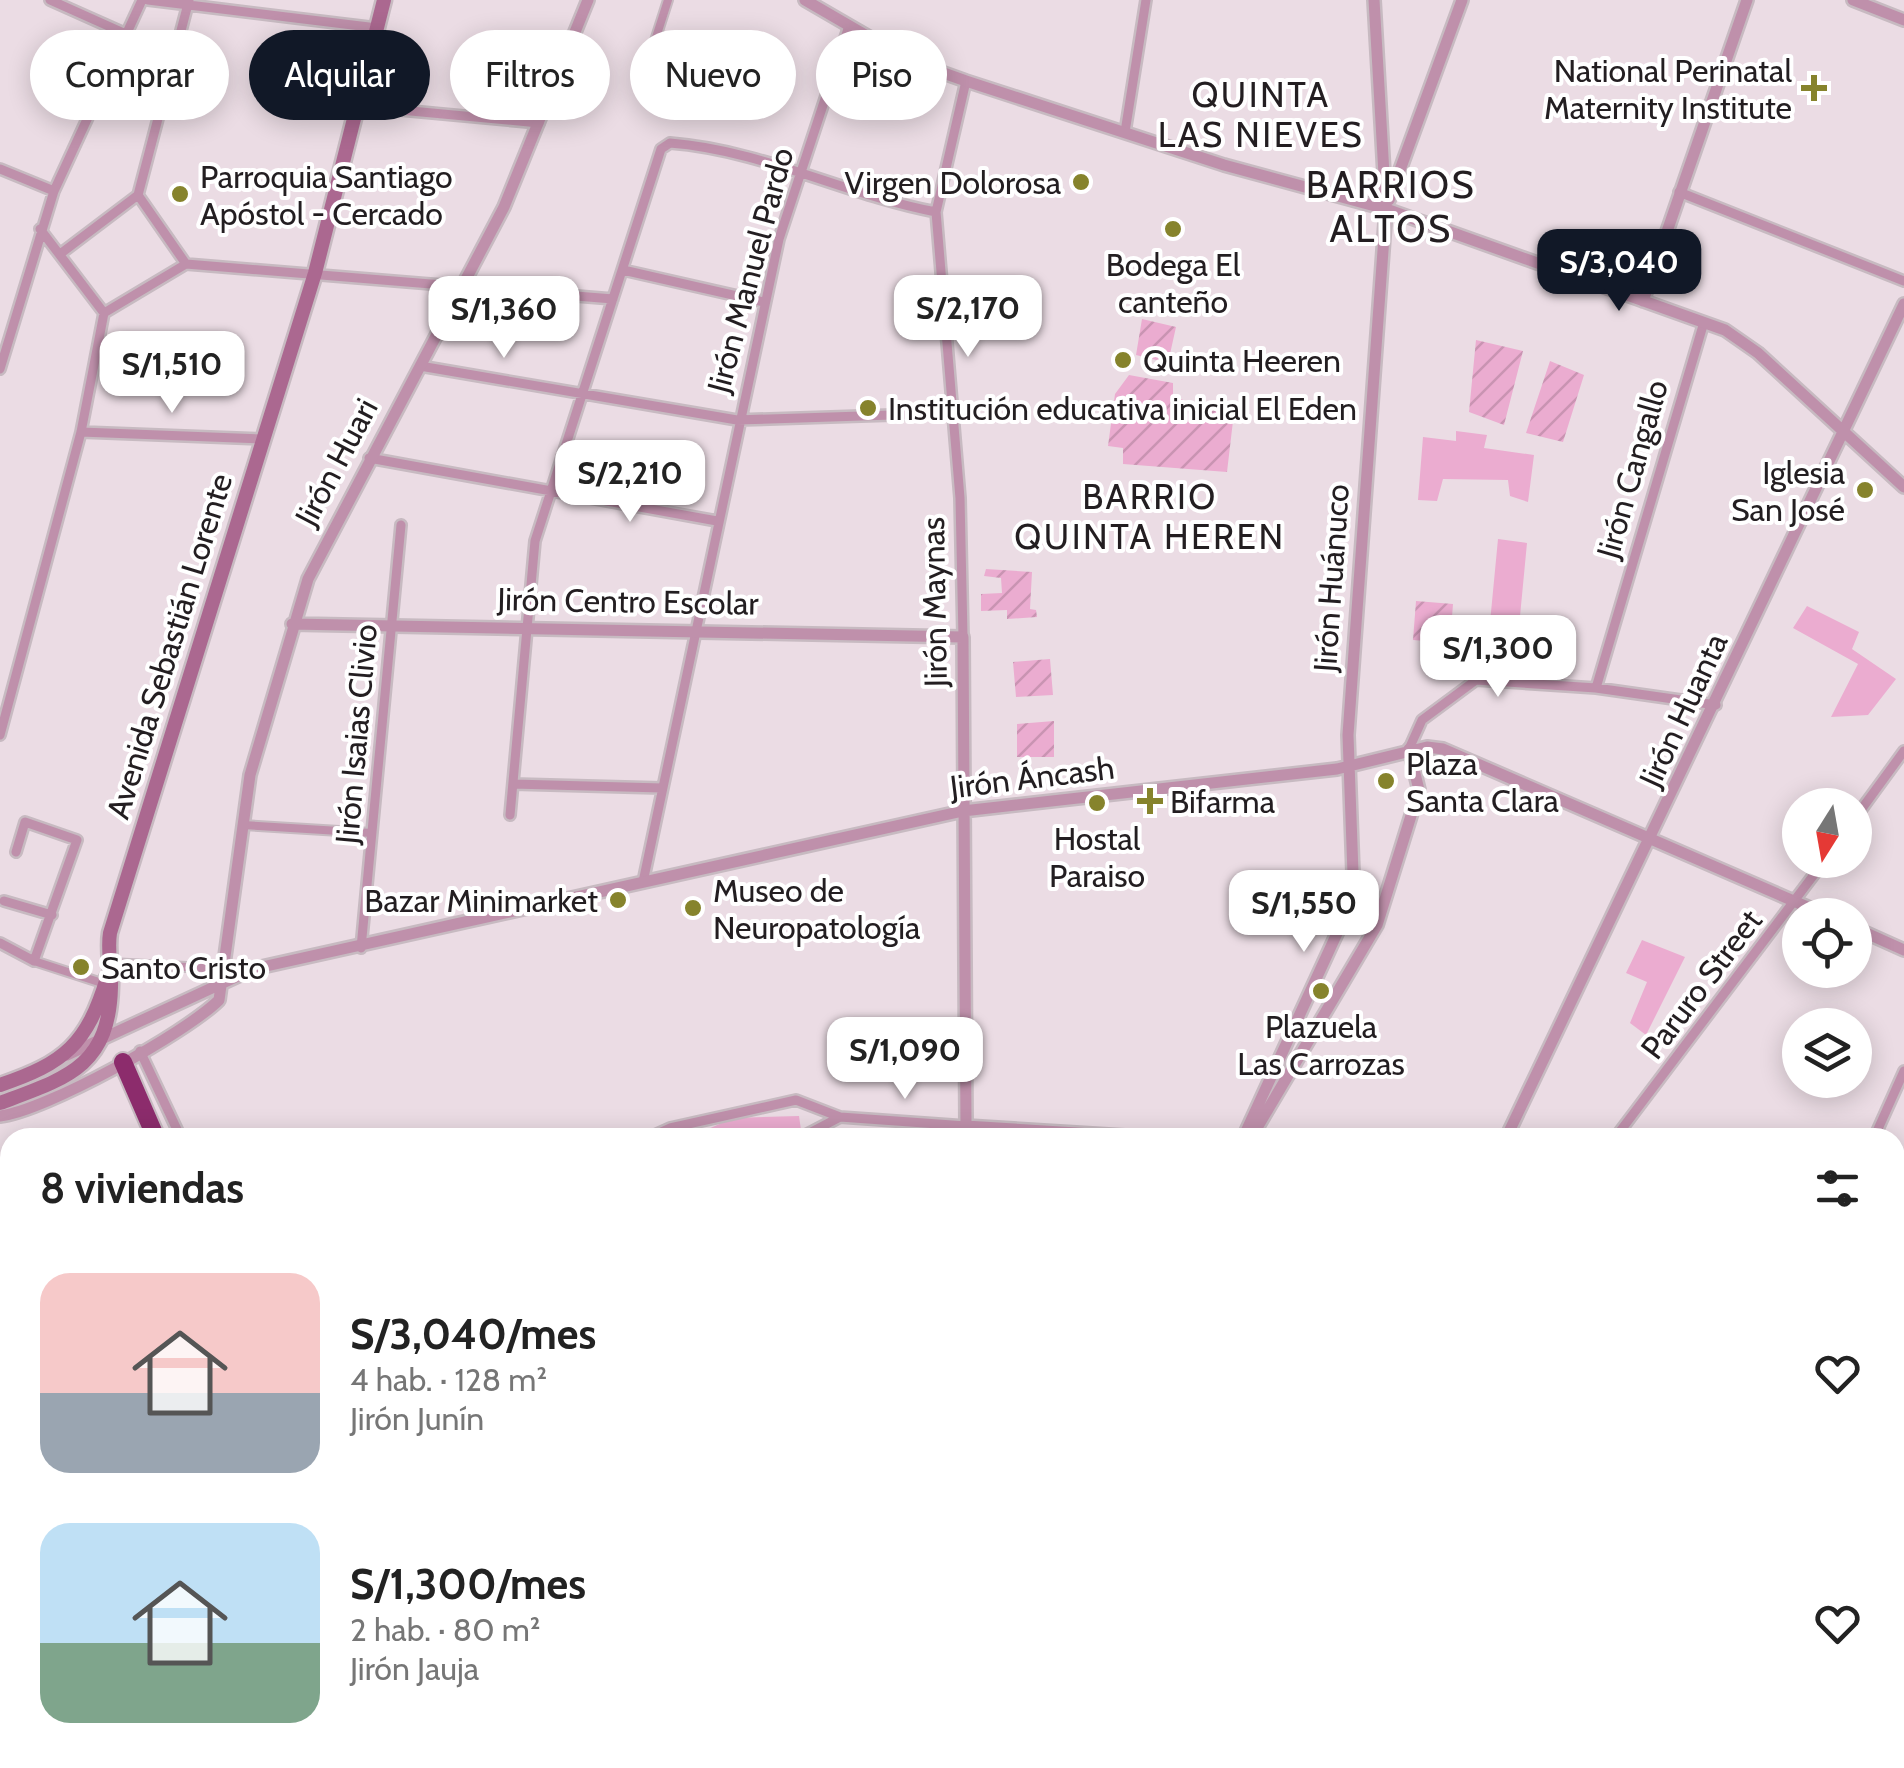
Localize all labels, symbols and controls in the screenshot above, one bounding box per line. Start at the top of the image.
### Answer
chip: Comprar [30,30,229,120]
chip: Alquilar [249,30,430,120]
chip: Filtros [450,30,610,120]
chip: Nuevo [630,30,796,120]
chip: Piso [816,30,947,120]
place label: National Perinatal Maternity Institute [1544,51,1792,127]
district label: QUINTA LAS NIEVES [1158,73,1364,156]
marker: National Perinatal Maternity Institute [1801,75,1827,101]
street label: Jirón Manuel Pardo [698,143,801,398]
place label: Parroquia Santiago Apóstol - Cercado [200,157,453,233]
district label: BARRIOS ALTOS [1306,161,1476,252]
place label: Virgen Dolorosa [844,163,1062,202]
marker: Virgen Dolorosa [1070,171,1092,193]
marker: Parroquia Santiago Apóstol - Cercado [169,183,191,205]
marker: Bodega El canteño [1162,218,1184,240]
pin: S/3,040 [1527,229,1711,314]
text: S/3,040 [1559,242,1679,281]
place label: Bodega El canteño [1106,245,1241,321]
pin: S/2,170 [876,275,1060,360]
pin: S/1,360 [412,276,596,361]
text: S/2,170 [916,288,1020,327]
text: S/1,360 [450,289,558,328]
pin: S/1,510 [80,331,264,416]
place label: Quinta Heeren [1143,341,1341,380]
text: S/1,510 [122,344,222,383]
marker: Quinta Heeren [1112,349,1134,371]
street label: Jirón Cangallo [1588,375,1676,564]
place label: Institución educativa inicial El Eden [888,389,1357,428]
street label: Jirón Huari [286,392,386,533]
marker: Institución educativa inicial El Eden [857,397,879,419]
pin: S/2,210 [538,440,722,525]
text: S/2,210 [577,453,683,492]
place label: Iglesia San José [1731,453,1846,529]
street label: Avenida Sebastián Lorente [98,469,240,823]
district label: BARRIO QUINTA HEREN [1014,475,1286,558]
marker: Iglesia San José [1854,479,1876,501]
street label: Jirón Huánuco [1305,483,1357,674]
street label: Jirón Maynas [913,517,955,688]
street label: Jirón Centro Escolar [496,579,760,623]
pin: S/1,300 [1406,615,1590,700]
street label: Jirón Isaias Clivio [327,623,385,846]
street label: Jirón Huanta [1630,626,1736,794]
text: S/1,300 [1442,628,1554,667]
place label: Plaza Santa Clara [1406,744,1560,820]
street label: Jirón Áncash [947,748,1116,807]
marker: Plaza Santa Clara [1375,770,1397,792]
place label: Bifarma [1170,782,1276,821]
north arrow [1782,788,1872,878]
map controls [1782,788,1872,1098]
marker: Bifarma [1139,790,1161,812]
marker: Hostal Paraiso [1086,792,1108,814]
place label: Hostal Paraiso [1049,819,1145,895]
pin: S/1,550 [1212,870,1396,955]
place label: Museo de Neuropatología [713,871,921,947]
place label: Bazar Minimarket [364,881,598,920]
text: S/1,550 [1251,883,1357,922]
marker: Bazar Minimarket [607,889,629,911]
marker: Museo de Neuropatología [682,897,704,919]
button: locate [1782,898,1872,988]
street label: Paruro Street [1632,901,1770,1066]
place label: Santo Cristo [101,948,266,987]
marker: Santo Cristo [70,956,92,978]
marker: Plazuela Las Carrozas [1310,980,1332,1002]
place label: Plazuela Las Carrozas [1237,1007,1405,1083]
button: layers [1782,1008,1872,1098]
pin: S/1,090 [813,1017,997,1102]
text: S/1,090 [849,1030,961,1069]
icon: filters [1810,1161,1865,1216]
text: 8 viviendas [40,1162,244,1214]
text: S/3,040/mes [350,1308,596,1360]
icon: home [120,1313,240,1433]
icon: heart [1810,1346,1865,1401]
text: 4 hab. · 128 m² [350,1360,547,1399]
text: Jirón Junín [350,1399,484,1438]
text: S/1,300/mes [350,1558,586,1610]
icon: home [120,1563,240,1683]
icon: heart [1810,1596,1865,1651]
text: 2 hab. · 80 m² [350,1610,540,1649]
text: Jirón Jauja [350,1649,479,1688]

